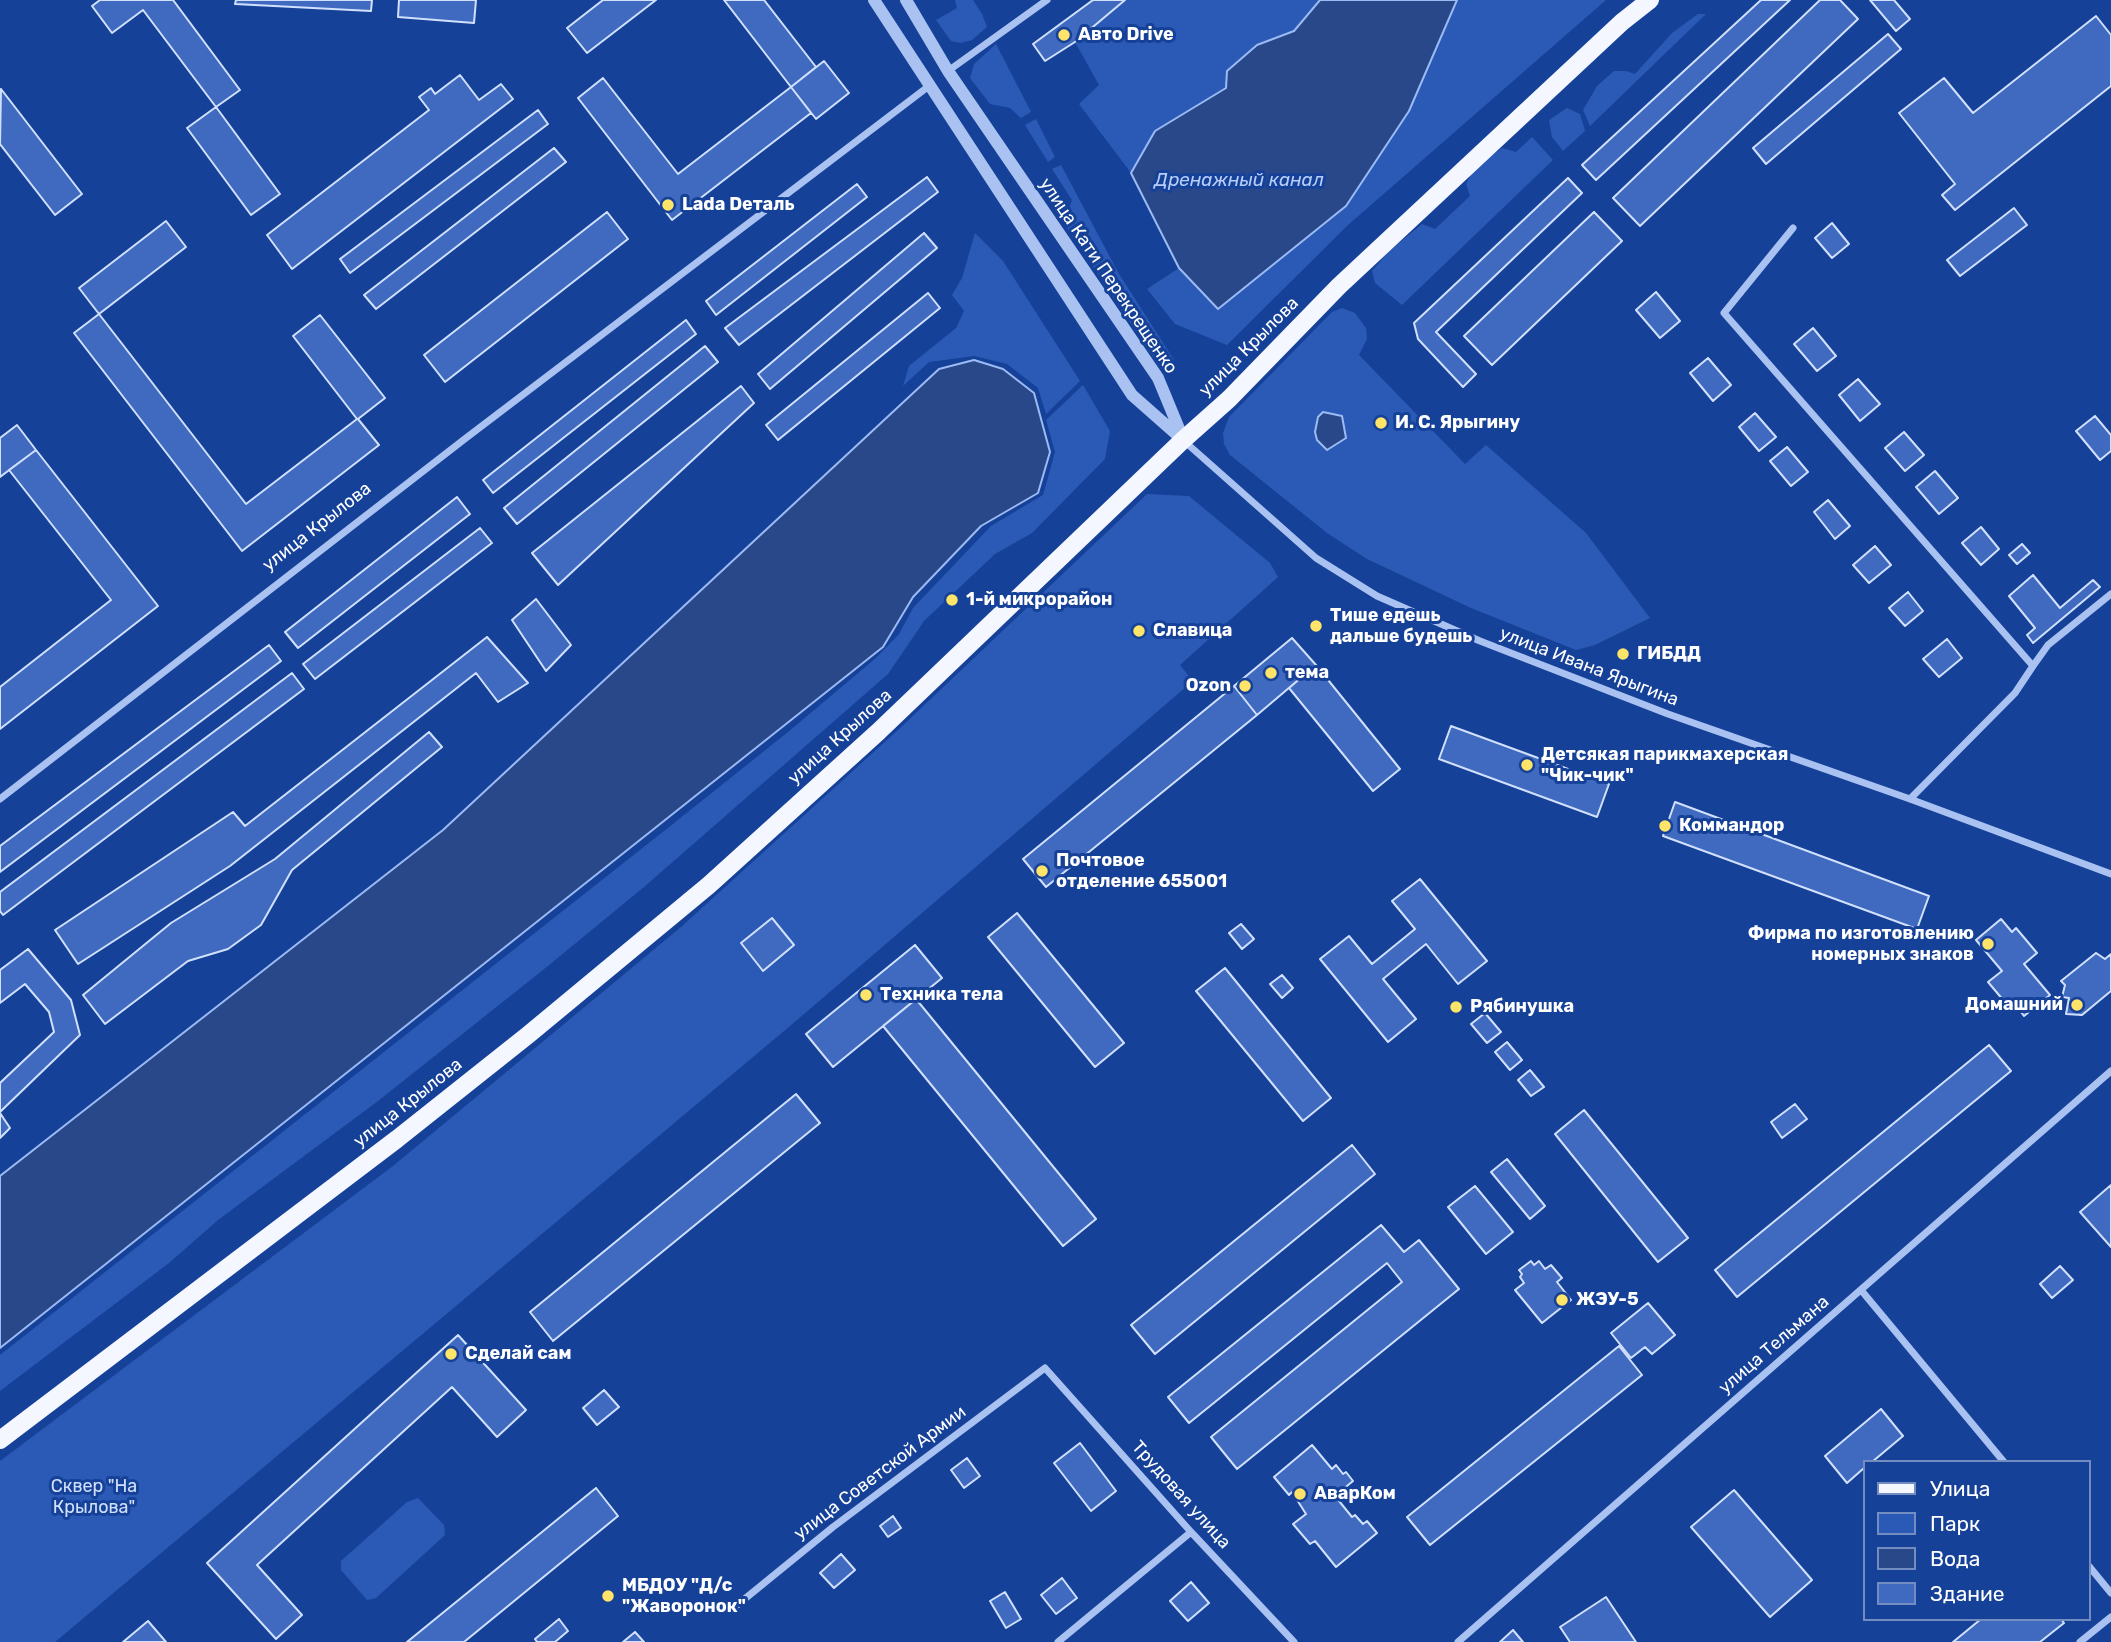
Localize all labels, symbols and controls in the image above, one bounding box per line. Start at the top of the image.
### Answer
place label: Авто Drive [1078,24,1174,46]
marker: Авто Drive [1056,27,1072,43]
water label: Дренажный канал [1154,170,1324,192]
street label: улица Кати Перекрещенко [1034,174,1182,378]
place label: Lada Dеталь [682,194,795,216]
marker: Lada Dеталь [660,197,676,213]
street label: улица Крылова [1195,293,1303,401]
place label: И. С. Ярыгину [1395,412,1520,434]
marker: И. С. Ярыгину [1373,415,1389,431]
street label: улица Крылова [258,478,376,576]
place label: 1-й микрорайон [966,589,1113,611]
marker: 1-й микрорайон [944,592,960,608]
place label: Тише едешь дальше будешь [1330,605,1472,648]
marker: Тише едешь дальше будешь [1308,618,1324,634]
place label: Славица [1153,620,1232,642]
marker: Славица [1131,623,1147,639]
street label: улица Ивана Ярыгина [1497,623,1681,711]
place label: ГИБДД [1637,643,1701,665]
marker: ГИБДД [1615,646,1631,662]
place label: тема [1285,662,1329,684]
marker: тема [1263,665,1279,681]
place label: Ozon [1186,675,1231,697]
marker: Ozon [1237,678,1253,694]
street label: улица Крылова [784,685,896,789]
place label: Детсякая парикмахерская "Чик-чик" [1541,744,1788,786]
marker: Детсякая парикмахерская "Чик-чик" [1519,757,1535,773]
place label: Коммандор [1679,815,1784,837]
marker: Коммандор [1657,818,1673,834]
place label: Почтовое отделение 655001 [1056,850,1227,892]
marker: Почтовое отделение 655001 [1034,863,1050,879]
place label: Фирма по изготовлению номерных знаков [1748,923,1974,965]
marker: Фирма по изготовлению номерных знаков [1980,936,1996,952]
place label: Техника тела [880,984,1003,1006]
marker: Техника тела [858,987,874,1003]
place label: Домашний [1965,994,2063,1016]
place label: Рябинушка [1470,996,1574,1018]
marker: Домашний [2069,997,2085,1013]
marker: Рябинушка [1448,999,1464,1015]
street label: улица Крылова [349,1054,467,1152]
place label: ЖЭУ-5 [1576,1289,1639,1311]
street label: улица Тельмана [1714,1291,1834,1399]
marker: ЖЭУ-5 [1554,1292,1570,1308]
place label: Сделай сам [465,1343,572,1365]
marker: Сделай сам [443,1346,459,1362]
street label: улица Советской Армии [790,1401,970,1545]
street label: Трудовая улица [1127,1437,1235,1553]
legend [1862,1460,2090,1621]
park label: Сквер "На Крылова" [51,1476,137,1518]
text: Улица [1930,1476,1990,1501]
place label: АварКом [1314,1483,1396,1505]
marker: АварКом [1292,1486,1308,1502]
text: Парк [1930,1511,1980,1536]
text: Вода [1930,1546,1980,1571]
place label: МБДОУ "Д/с "Жаворонок" [622,1575,746,1618]
text: Здание [1930,1581,2005,1606]
marker: МБДОУ "Д/с "Жаворонок" [600,1588,616,1604]

